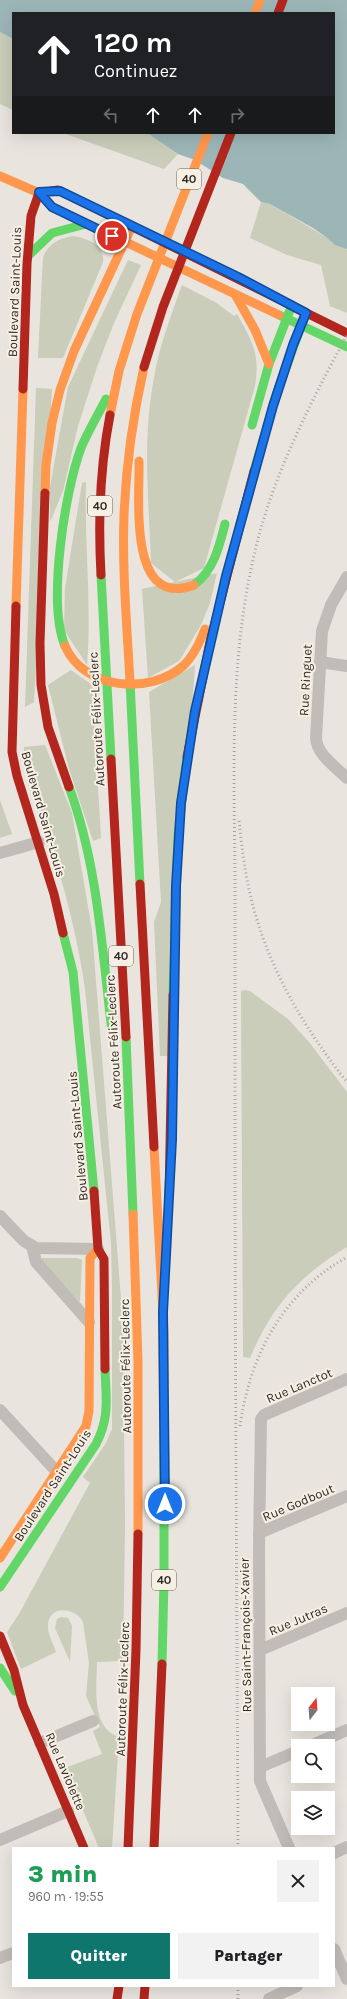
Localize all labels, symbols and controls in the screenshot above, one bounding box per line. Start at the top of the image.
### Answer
text: 120 m [94,26,172,59]
icon: ahead [28,28,80,80]
text: Continuez [94,60,177,82]
icon: left [100,104,122,126]
icon: ahead [142,104,164,126]
icon: ahead [184,104,206,126]
icon: right [226,104,248,126]
road number: 40 [177,169,201,189]
pin [95,219,129,253]
icon: arrive [101,225,123,247]
street label: Boulevard Saint-Louis [5,226,24,357]
road number: 40 [88,496,112,516]
street label: Rue Ringuet [296,644,315,716]
street label: Autoroute Félix-Leclerc [85,651,108,787]
street label: Boulevard Saint-Louis [18,749,69,879]
road number: 40 [109,946,133,966]
street label: Autoroute Félix-Leclerc [102,974,125,1110]
street label: Boulevard Saint-Louis [64,1070,91,1202]
street label: Autoroute Félix-Leclerc [117,1299,134,1433]
street label: Rue Lanctot [264,1365,335,1406]
street label: Boulevard Saint-Louis [11,1426,94,1544]
street label: Rue Godbout [260,1481,336,1524]
position arrow [144,1483,186,1525]
street label: Rue Saint-François-Xavier [237,1557,254,1712]
road number: 40 [152,1570,176,1590]
street label: Rue Jutras [267,1600,330,1639]
street label: Autoroute Félix-Leclerc [113,1621,132,1757]
north arrow [291,1687,335,1731]
map controls [291,1687,335,1835]
street label: Rue Laviolette [42,1730,89,1813]
button: search [291,1739,335,1783]
button: layers [291,1791,335,1835]
text: 3 min [28,1860,97,1888]
button: close [277,1860,319,1902]
text: 960 m · 19:55 [28,1889,104,1904]
button: Quitter [28,1933,170,1979]
button: Partager [178,1933,319,1979]

